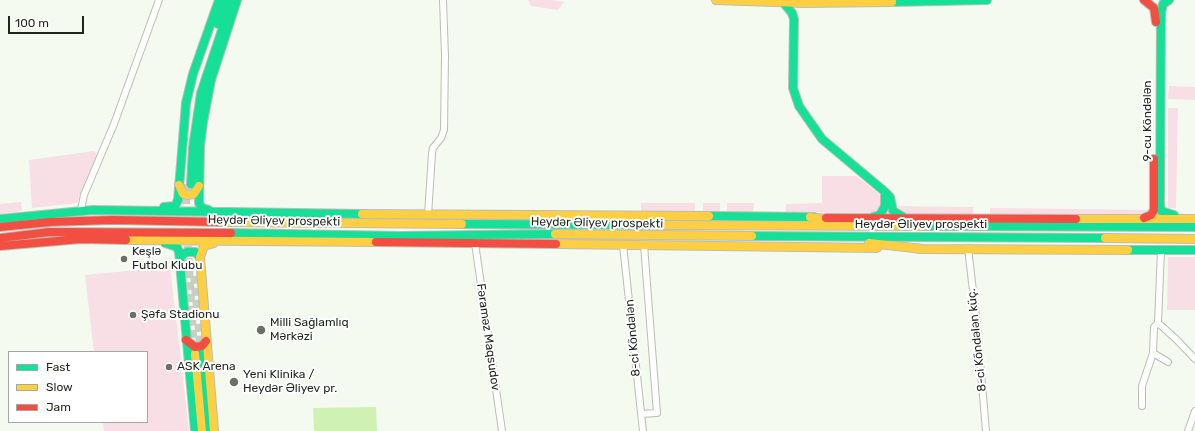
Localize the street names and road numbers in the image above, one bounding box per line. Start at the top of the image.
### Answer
street label: 9-cu Köndələn [1141,80,1155,162]
street label: Heydər Əliyev prospekti [208,213,340,229]
street label: Heydər Əliyev prospekti [531,215,663,231]
street label: Heydər Əliyev prospekti [855,218,987,232]
street label: Fəraməz Maqsudov [473,282,503,392]
street label: 8-ci Köndələn küç. [964,288,990,392]
street label: 8-ci Köndələn [622,299,644,377]

